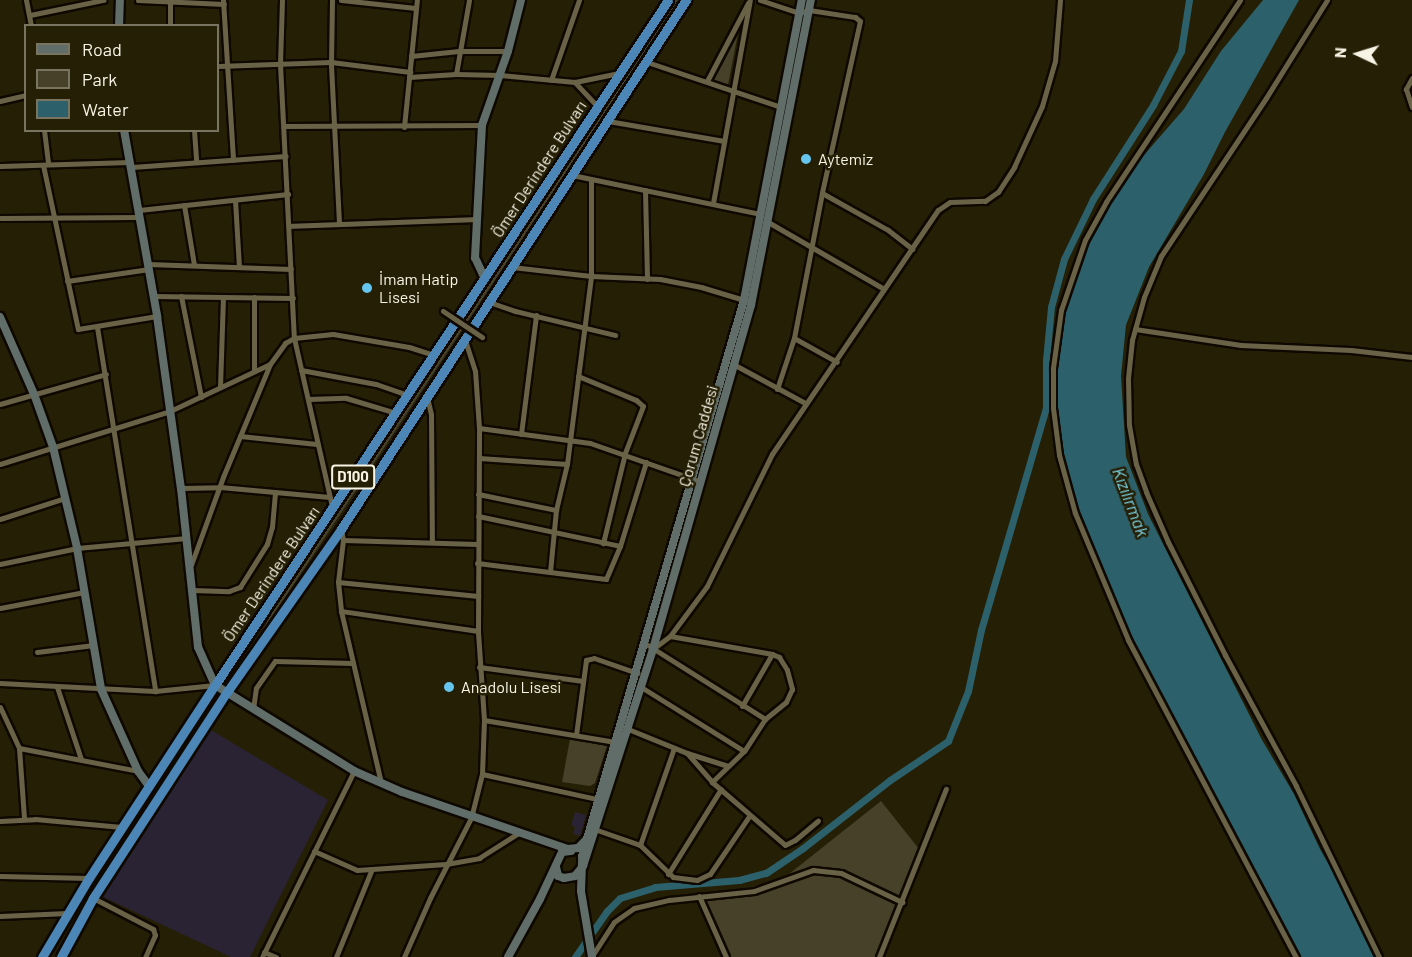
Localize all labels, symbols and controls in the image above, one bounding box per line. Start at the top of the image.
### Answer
legend [24,24,219,132]
north arrow [1328,24,1388,84]
text: Road [82,38,122,60]
text: N [1330,47,1349,59]
text: Park [82,68,117,90]
street label: Ömer Derindere Bulvarı [488,97,590,241]
text: Water [82,98,129,120]
place label: Aytemiz [818,149,873,169]
marker: Aytemiz [799,152,813,166]
place label: İmam Hatip Lisesi [379,269,458,307]
marker: İmam Hatip Lisesi [360,281,374,295]
street label: Çorum Caddesi [674,383,722,489]
water label: Kızılırmak [1108,464,1154,540]
road number: D100 [330,465,376,489]
street label: Ömer Derindere Bulvarı [219,503,323,645]
place label: Anadolu Lisesi [461,677,561,697]
marker: Anadolu Lisesi [442,680,456,694]

